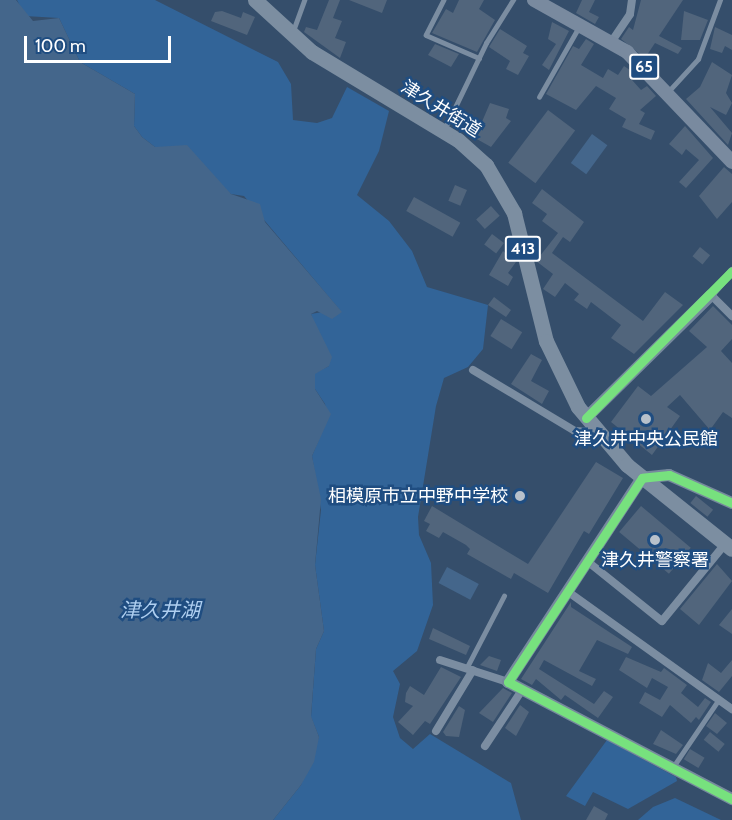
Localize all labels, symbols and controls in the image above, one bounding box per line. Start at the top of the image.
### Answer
scale bar [27,24,174,62]
text: 100 m [35,35,86,57]
road number: 65 [629,54,659,80]
street label: 津久井街道 [397,76,485,142]
road number: 413 [504,236,542,262]
marker: 津久井中央公民館 [639,412,653,426]
place label: 津久井中央公民館 [574,428,718,450]
place label: 相模原市立中野中学校 [328,485,508,507]
marker: 相模原市立中野中学校 [513,489,527,503]
marker: 津久井警察署 [648,533,662,547]
place label: 津久井警察署 [601,549,709,571]
water label: 津久井湖 [120,598,200,622]

